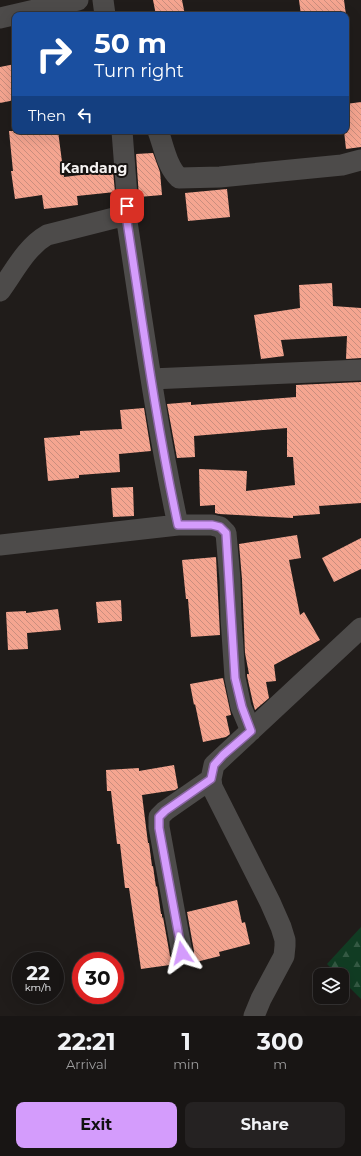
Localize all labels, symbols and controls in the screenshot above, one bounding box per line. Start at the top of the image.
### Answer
text: 50 m [94,26,167,60]
icon: right [28,28,80,80]
text: Turn right [94,60,184,82]
icon: left [74,104,96,126]
text: Then [28,106,66,125]
district label: Kandang [61,159,127,177]
pin [110,189,144,223]
icon: arrive [116,195,138,217]
position arrow [161,932,203,974]
speed limit sign: 30 [72,952,124,1004]
text: 22 [26,961,50,985]
map controls [313,968,349,1004]
button: layers [313,968,349,1004]
text: km/h [25,981,51,994]
text: 22:21 [57,1027,116,1056]
text: 1 [181,1027,191,1056]
text: 300 [257,1027,303,1056]
text: Arrival [66,1056,107,1072]
text: min [173,1056,199,1072]
text: m [273,1056,287,1072]
button: Exit [16,1102,177,1148]
button: Share [185,1102,345,1148]

